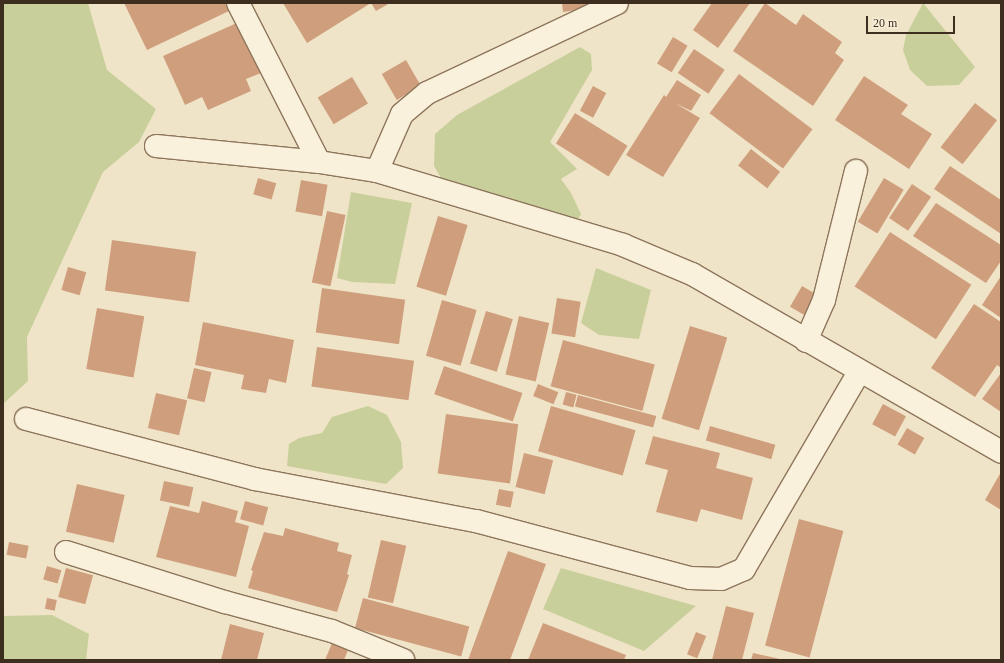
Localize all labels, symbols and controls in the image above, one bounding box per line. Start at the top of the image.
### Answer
scale bar [868,8,957,34]
text: 20 m [873,16,897,30]

